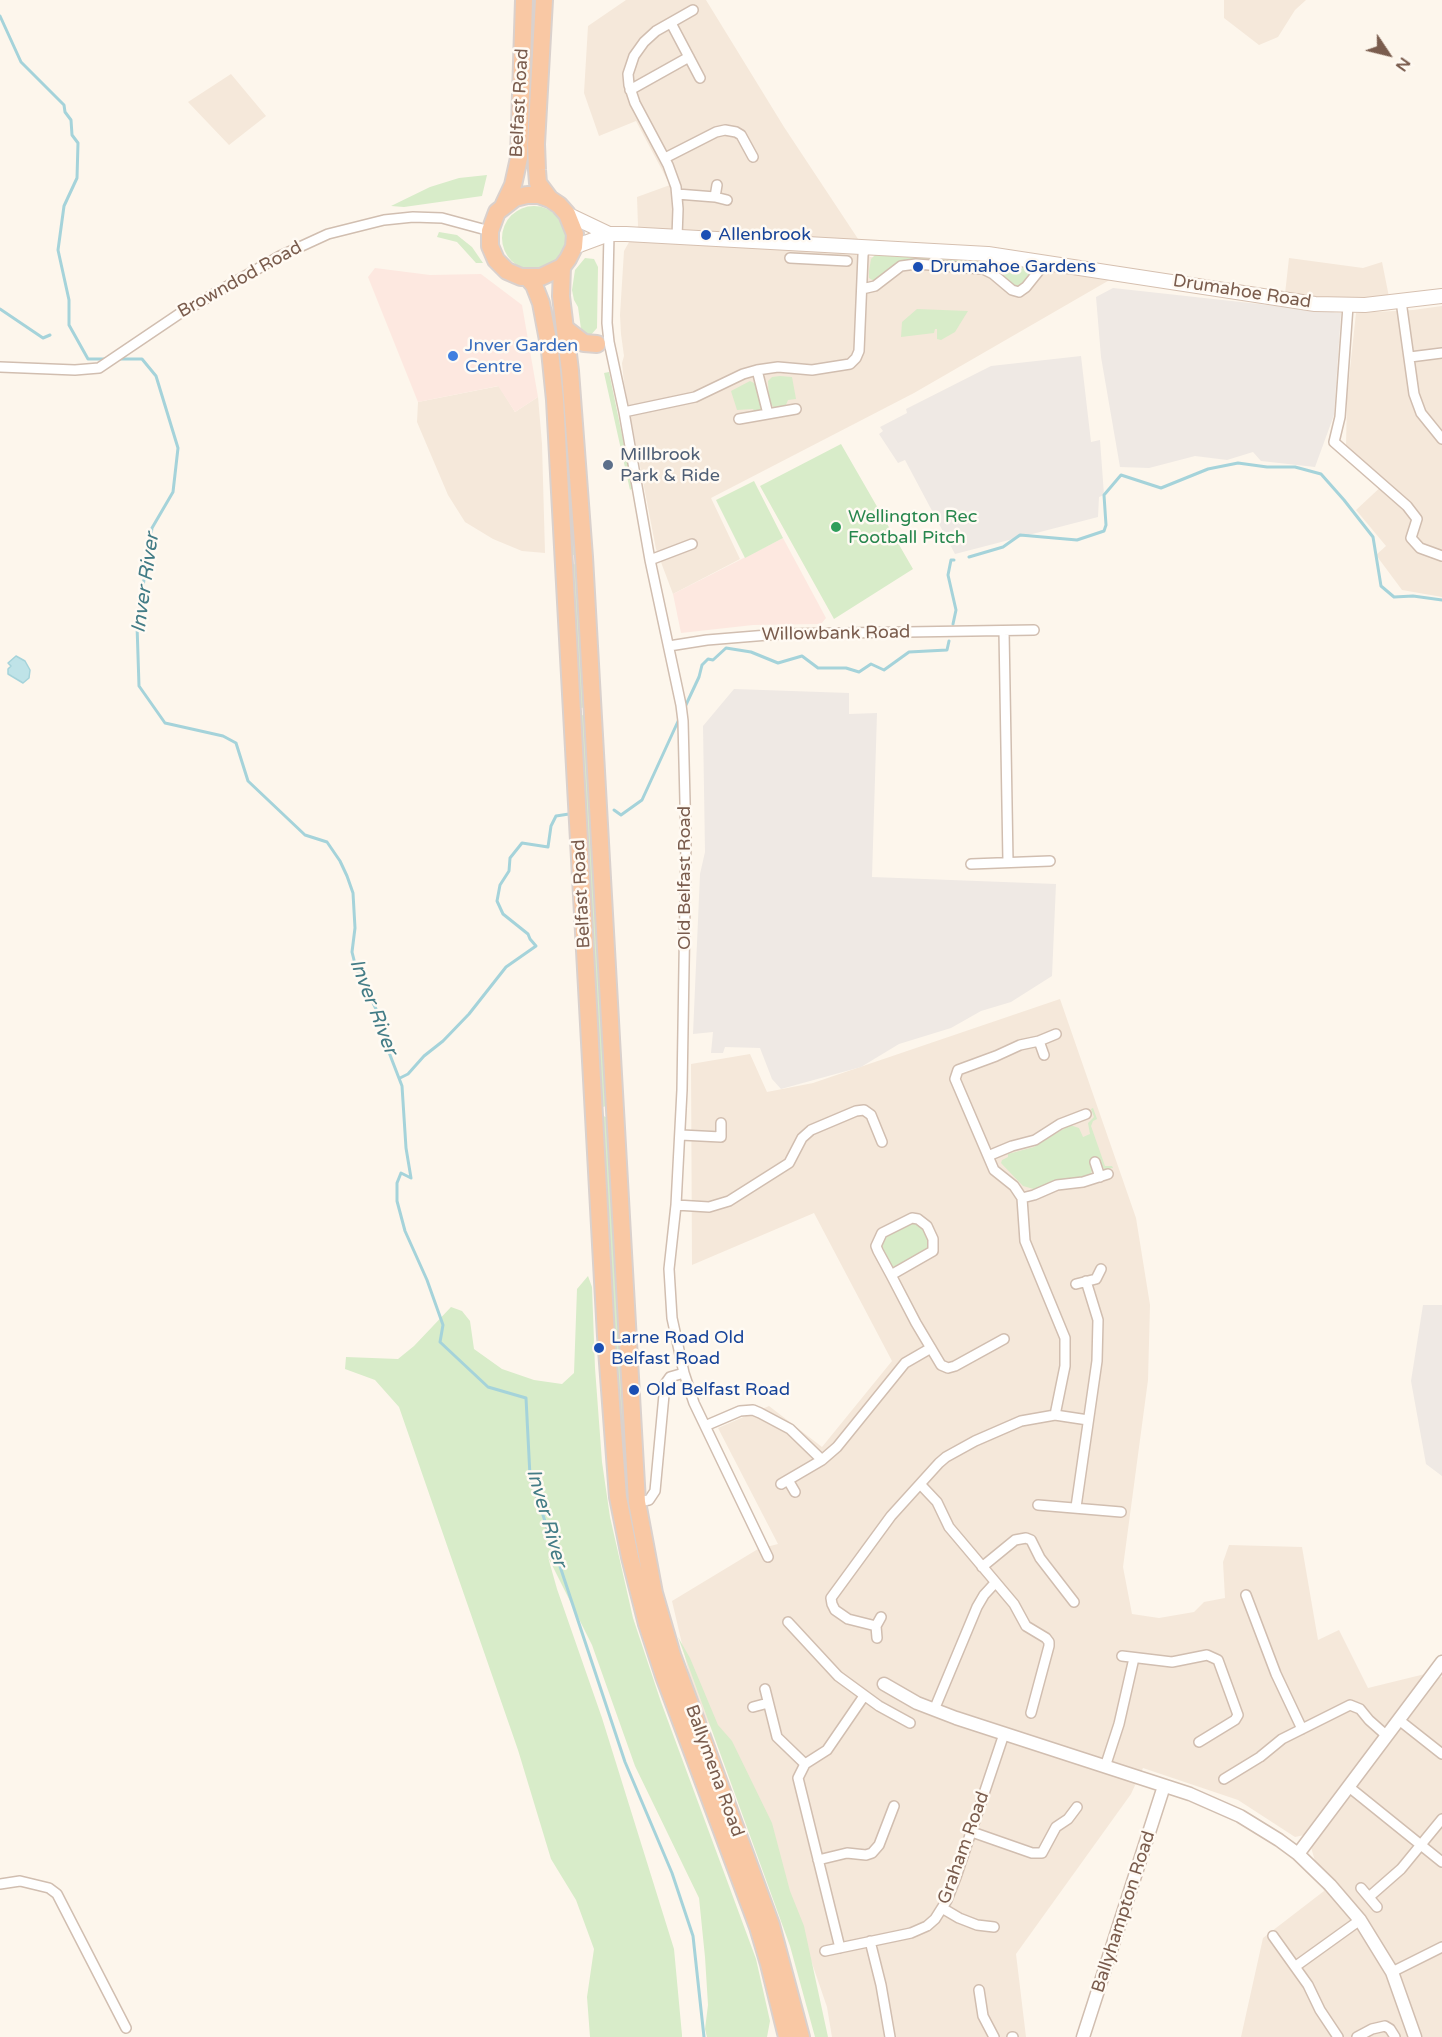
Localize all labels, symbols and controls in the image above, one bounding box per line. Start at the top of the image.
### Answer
north arrow [1358,24,1418,84]
street label: Belfast Road [506,48,534,158]
text: N [1391,53,1415,75]
place label: Allenbrook [718,224,811,246]
marker: Allenbrook [699,228,713,242]
street label: Browndod Road [174,237,306,323]
place label: Drumahoe Gardens [930,256,1096,278]
marker: Drumahoe Gardens [911,260,925,274]
street label: Drumahoe Road [1171,270,1313,314]
place label: Jnver Garden Centre [465,335,578,378]
marker: Jnver Garden Centre [446,349,460,363]
place label: Millbrook Park & Ride [620,444,720,486]
marker: Millbrook Park & Ride [601,458,615,472]
place label: Wellington Rec Football Pitch [848,506,977,548]
marker: Wellington Rec Football Pitch [829,520,843,534]
water label: Inver River [127,531,165,635]
street label: Willowbank Road [761,622,911,646]
street label: Old Belfast Road [674,806,696,950]
street label: Belfast Road [568,839,596,949]
water label: Inver River [344,956,402,1058]
place label: Larne Road Old Belfast Road [611,1327,744,1370]
marker: Larne Road Old Belfast Road [592,1341,606,1355]
place label: Old Belfast Road [646,1379,790,1401]
marker: Old Belfast Road [627,1383,641,1397]
water label: Inver River [521,1466,571,1570]
street label: Ballymena Road [680,1702,748,1840]
street label: Graham Road [934,1789,994,1907]
street label: Ballyhampton Road [1088,1828,1160,1996]

